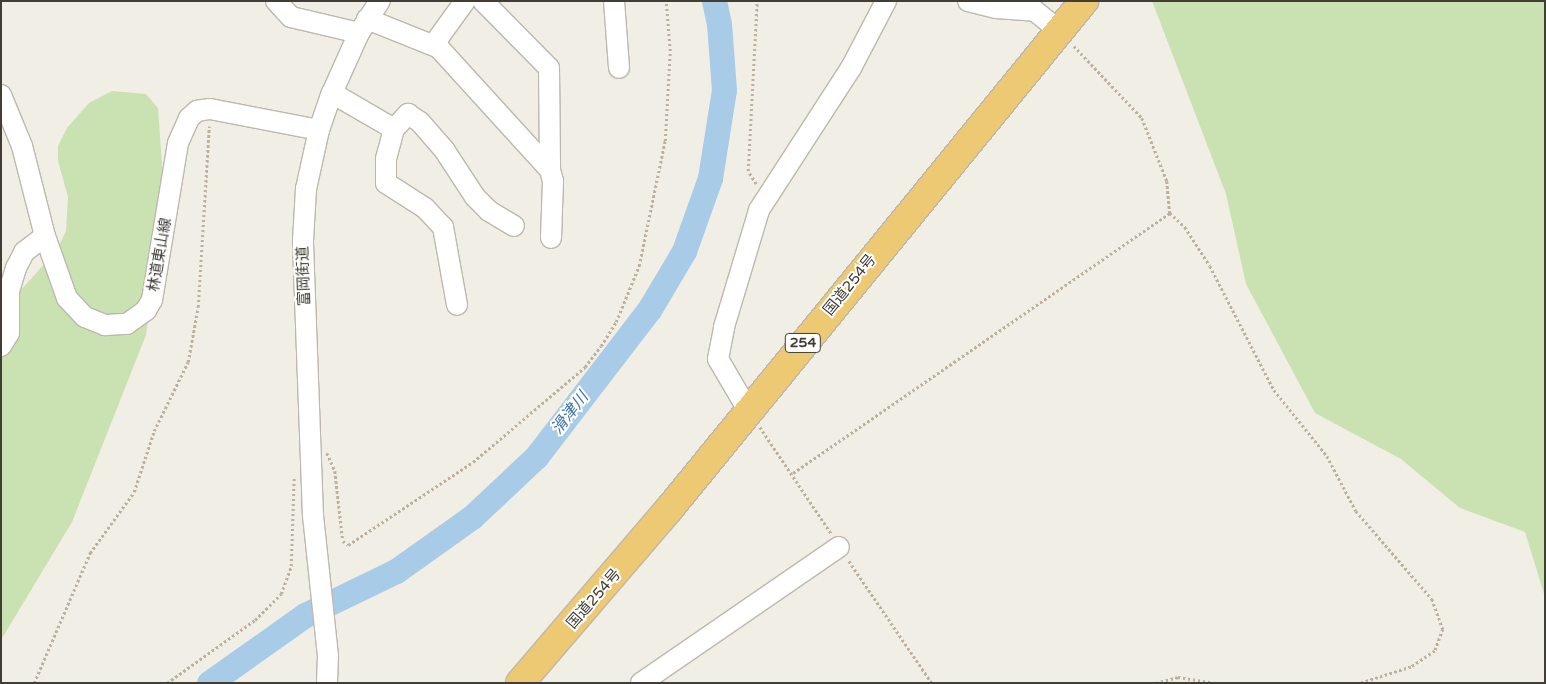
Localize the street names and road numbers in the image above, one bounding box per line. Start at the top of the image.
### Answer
street label: 林道東山線 [145,217,175,293]
street label: 富岡街道 [294,246,314,306]
street label: 国道254号 [820,251,880,319]
road number: 254 [784,332,822,354]
street label: 国道254号 [563,565,625,633]

